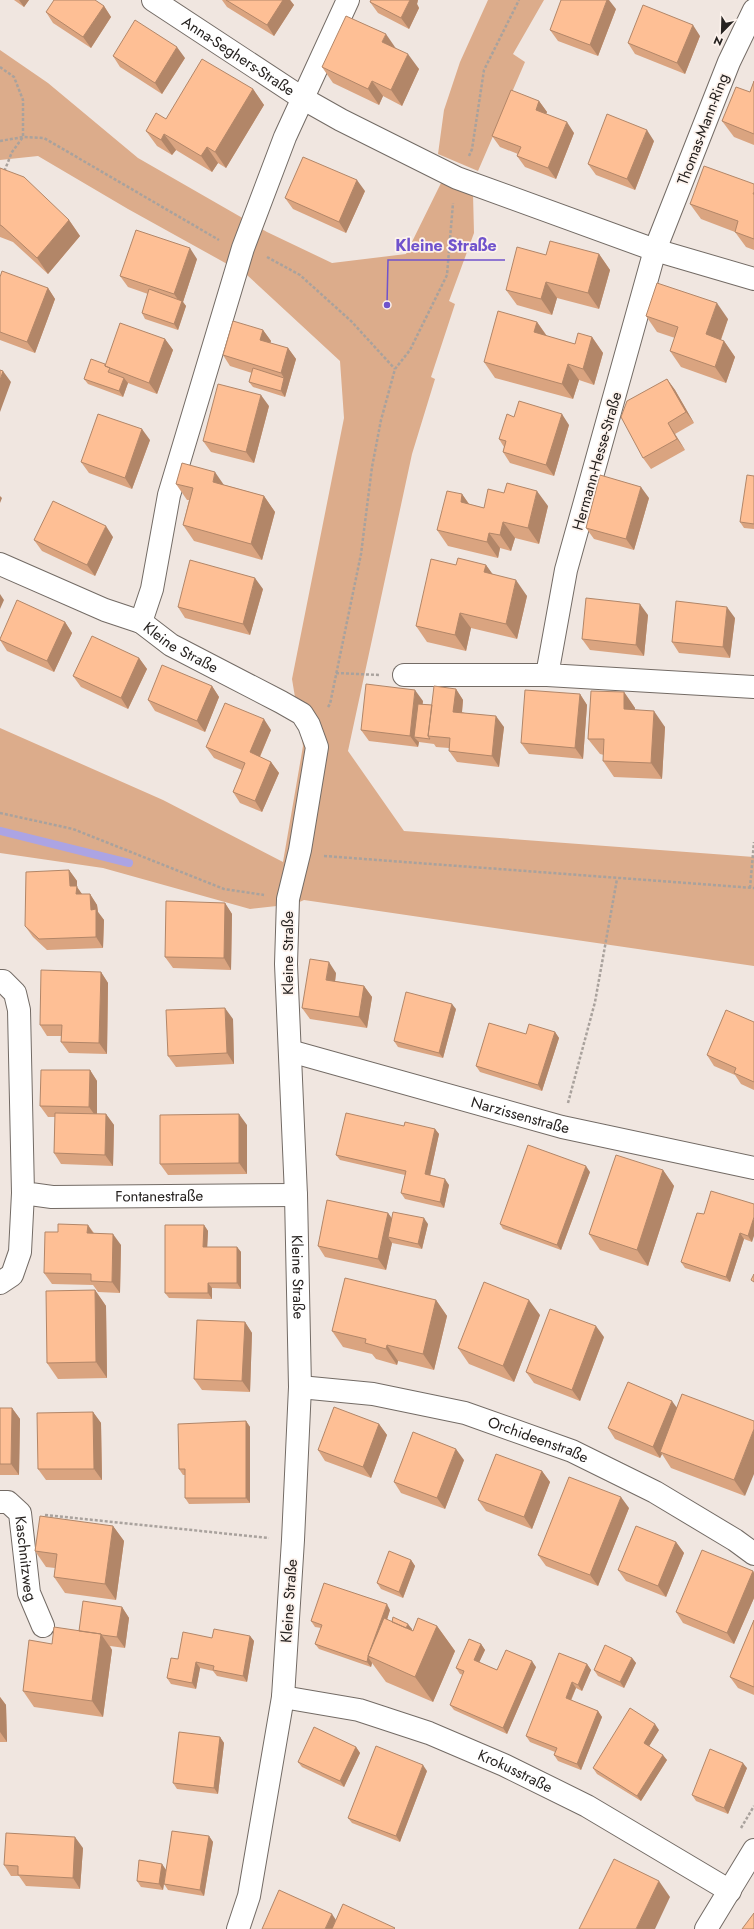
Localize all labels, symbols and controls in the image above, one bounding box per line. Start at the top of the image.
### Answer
street label: Anna-Seghers-Straße [177,11,299,101]
north arrow [702,12,742,52]
text: N [711,32,725,50]
street label: Thomas-Mann-Ring [672,70,734,188]
callout: Kleine Straße [388,232,505,260]
text: Kleine Straße [395,234,497,257]
street label: Hermann-Hesse-Straße [567,389,627,533]
street label: Kleine Straße [139,617,222,679]
street label: Kleine Straße [277,911,299,995]
street label: Narzissenstraße [468,1091,572,1139]
street label: Fontanestraße [115,1185,204,1207]
street label: Kleine Straße [286,1235,310,1320]
street label: Orchideenstraße [485,1411,592,1469]
street label: Kaschnitzweg [9,1515,42,1605]
street label: Kleine Straße [275,1558,303,1644]
street label: Krokusstraße [474,1744,556,1798]

